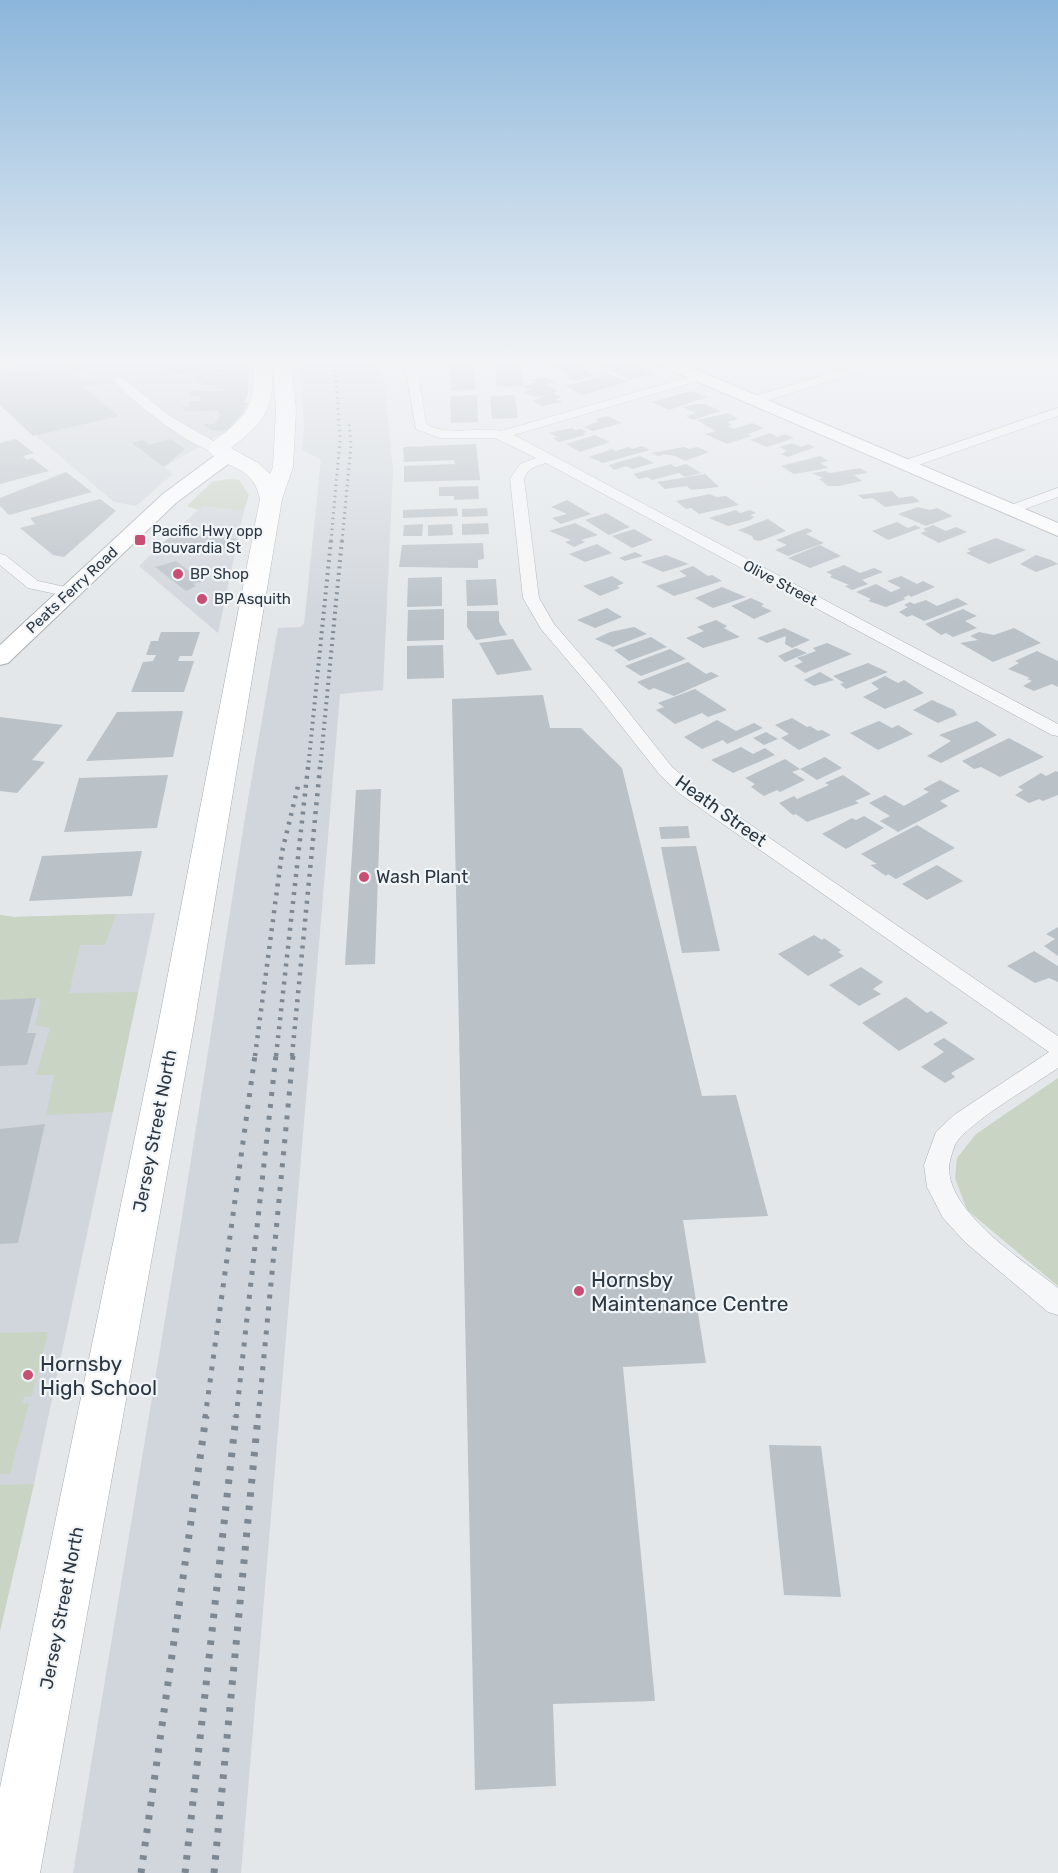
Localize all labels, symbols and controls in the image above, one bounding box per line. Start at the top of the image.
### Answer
place label: Pacific Hwy opp Bouvardia St [152,522,263,557]
marker: Pacific Hwy opp Bouvardia St [133,533,147,547]
street label: Peats Ferry Road [22,543,122,637]
street label: Olive Street [740,556,820,610]
place label: BP Shop [190,565,249,583]
marker: BP Shop [171,567,185,581]
place label: BP Asquith [214,590,291,608]
marker: BP Asquith [195,592,209,606]
street label: Heath Street [671,771,771,851]
place label: Wash Plant [376,866,468,888]
marker: Wash Plant [357,870,371,884]
street label: Jersey Street North [128,1048,182,1214]
place label: Hornsby Maintenance Centre [591,1267,789,1316]
marker: Hornsby Maintenance Centre [572,1284,586,1298]
place label: Hornsby High School [40,1351,157,1400]
marker: Hornsby High School [21,1368,35,1382]
street label: Jersey Street North [35,1525,89,1691]

